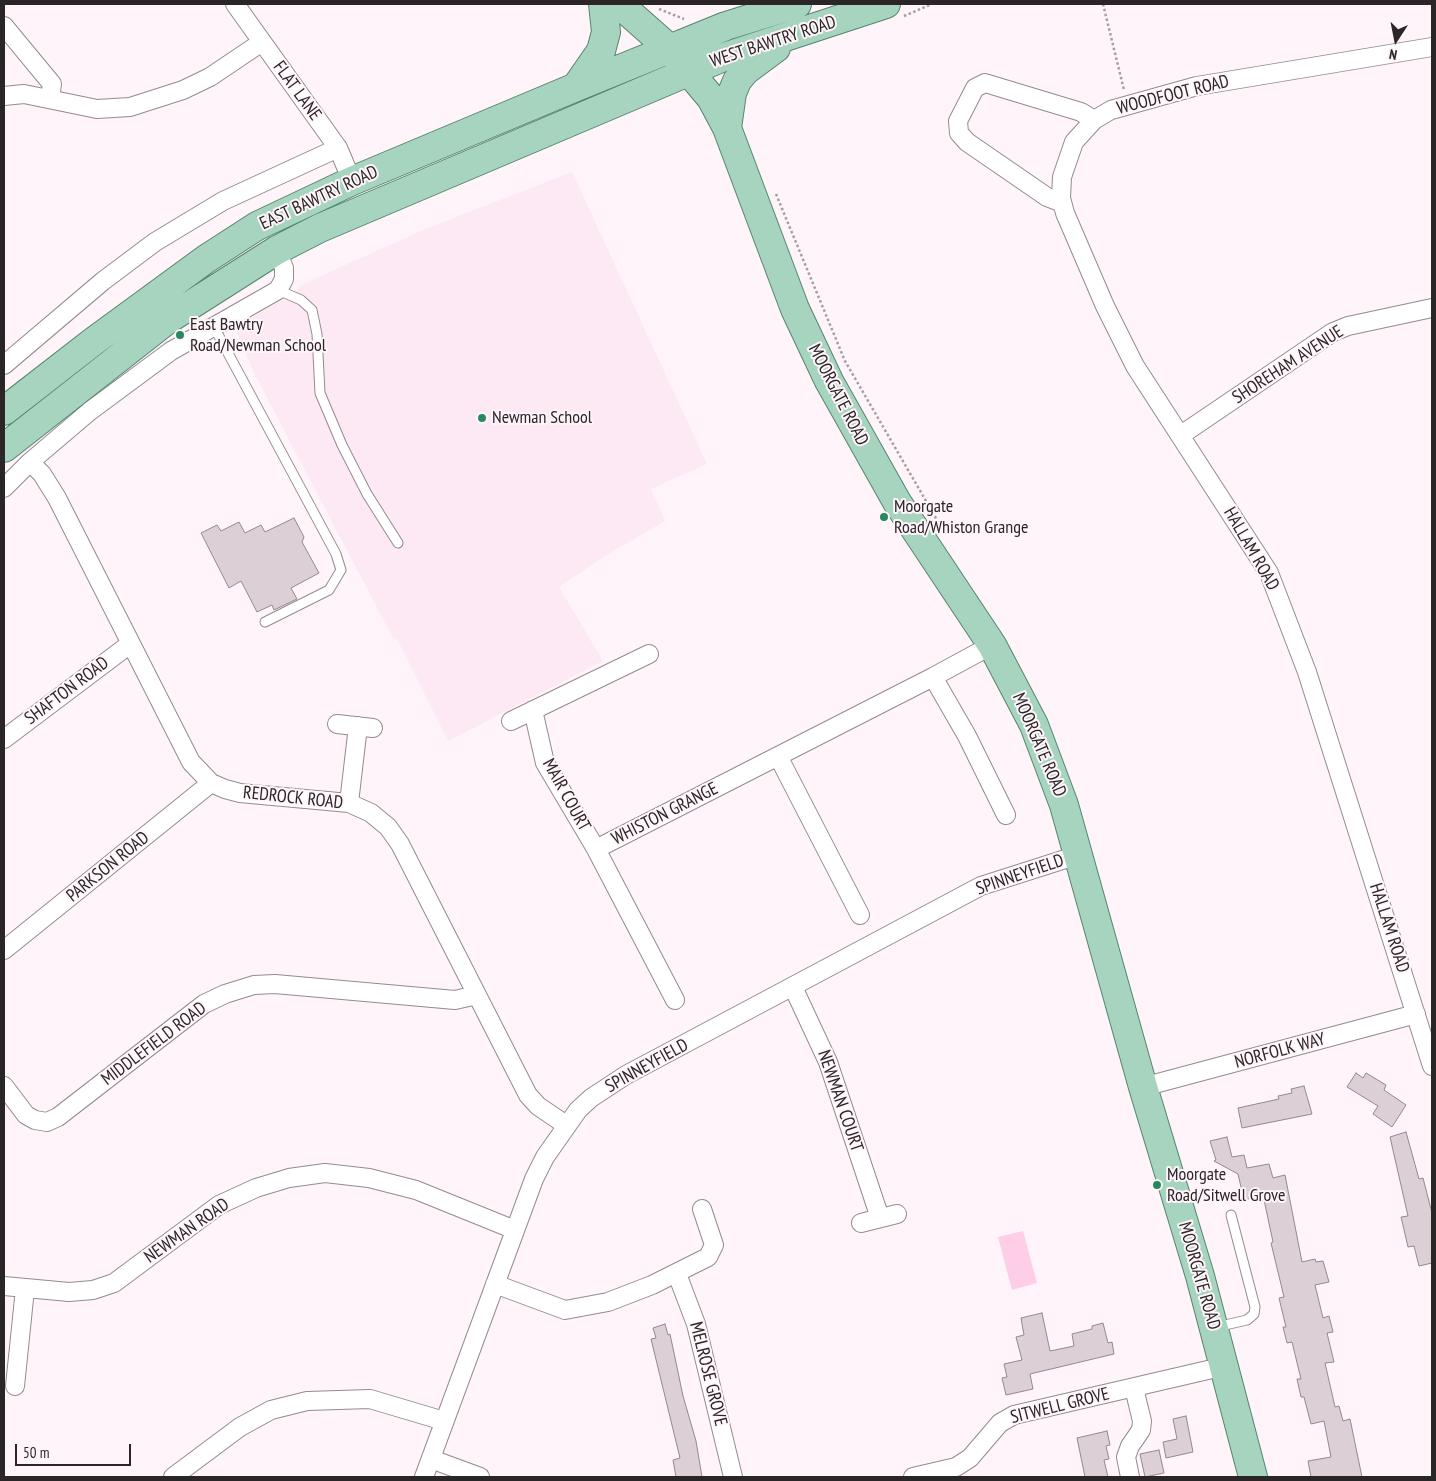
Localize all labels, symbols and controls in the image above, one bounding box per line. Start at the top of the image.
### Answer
street label: WEST BAWTRY ROAD [707,11,839,73]
north arrow [1371,15,1421,65]
text: N [1388,45,1399,64]
street label: FLAT LANE [268,57,326,125]
street label: WOODFOOT ROAD [1115,71,1231,119]
street label: EAST BAWTRY ROAD [257,161,381,235]
place label: East Bawtry Road/Newman School [190,314,326,356]
street label: SHOREHAM AVENUE [1229,321,1347,409]
marker: East Bawtry Road/Newman School [174,329,186,341]
street label: MOORGATE ROAD [803,341,873,449]
place label: Newman School [492,407,592,429]
marker: Newman School [476,412,488,424]
place label: Moorgate Road/Whiston Grange [894,496,1028,538]
street label: HALLAM ROAD [1218,503,1284,595]
marker: Moorgate Road/Whiston Grange [878,511,890,523]
street label: SHAFTON ROAD [21,652,113,730]
street label: MOORGATE ROAD [1007,690,1071,800]
street label: MAIR COURT [537,755,595,835]
street label: WHISTON GRANGE [608,778,722,850]
street label: REDROCK ROAD [242,782,344,814]
street label: PARKSON ROAD [62,827,154,907]
street label: SPINNEYFIELD [973,850,1067,900]
street label: HALLAM ROAD [1364,881,1414,975]
street label: MIDDLEFIELD ROAD [97,998,211,1090]
street label: NORFOLK WAY [1232,1029,1328,1073]
street label: SPINNEYFIELD [602,1034,692,1098]
street label: NEWMAN COURT [813,1047,867,1155]
place label: Moorgate Road/Sitwell Grove [1167,1164,1285,1206]
marker: Moorgate Road/Sitwell Grove [1151,1179,1163,1191]
street label: NEWMAN ROAD [140,1194,234,1268]
street label: MOORGATE ROAD [1173,1220,1225,1332]
street label: MELROSE GROVE [685,1320,731,1428]
street label: SITWELL GROVE [1008,1383,1112,1429]
scale bar [18,1434,134,1466]
text: 50 m [23,1443,49,1462]

